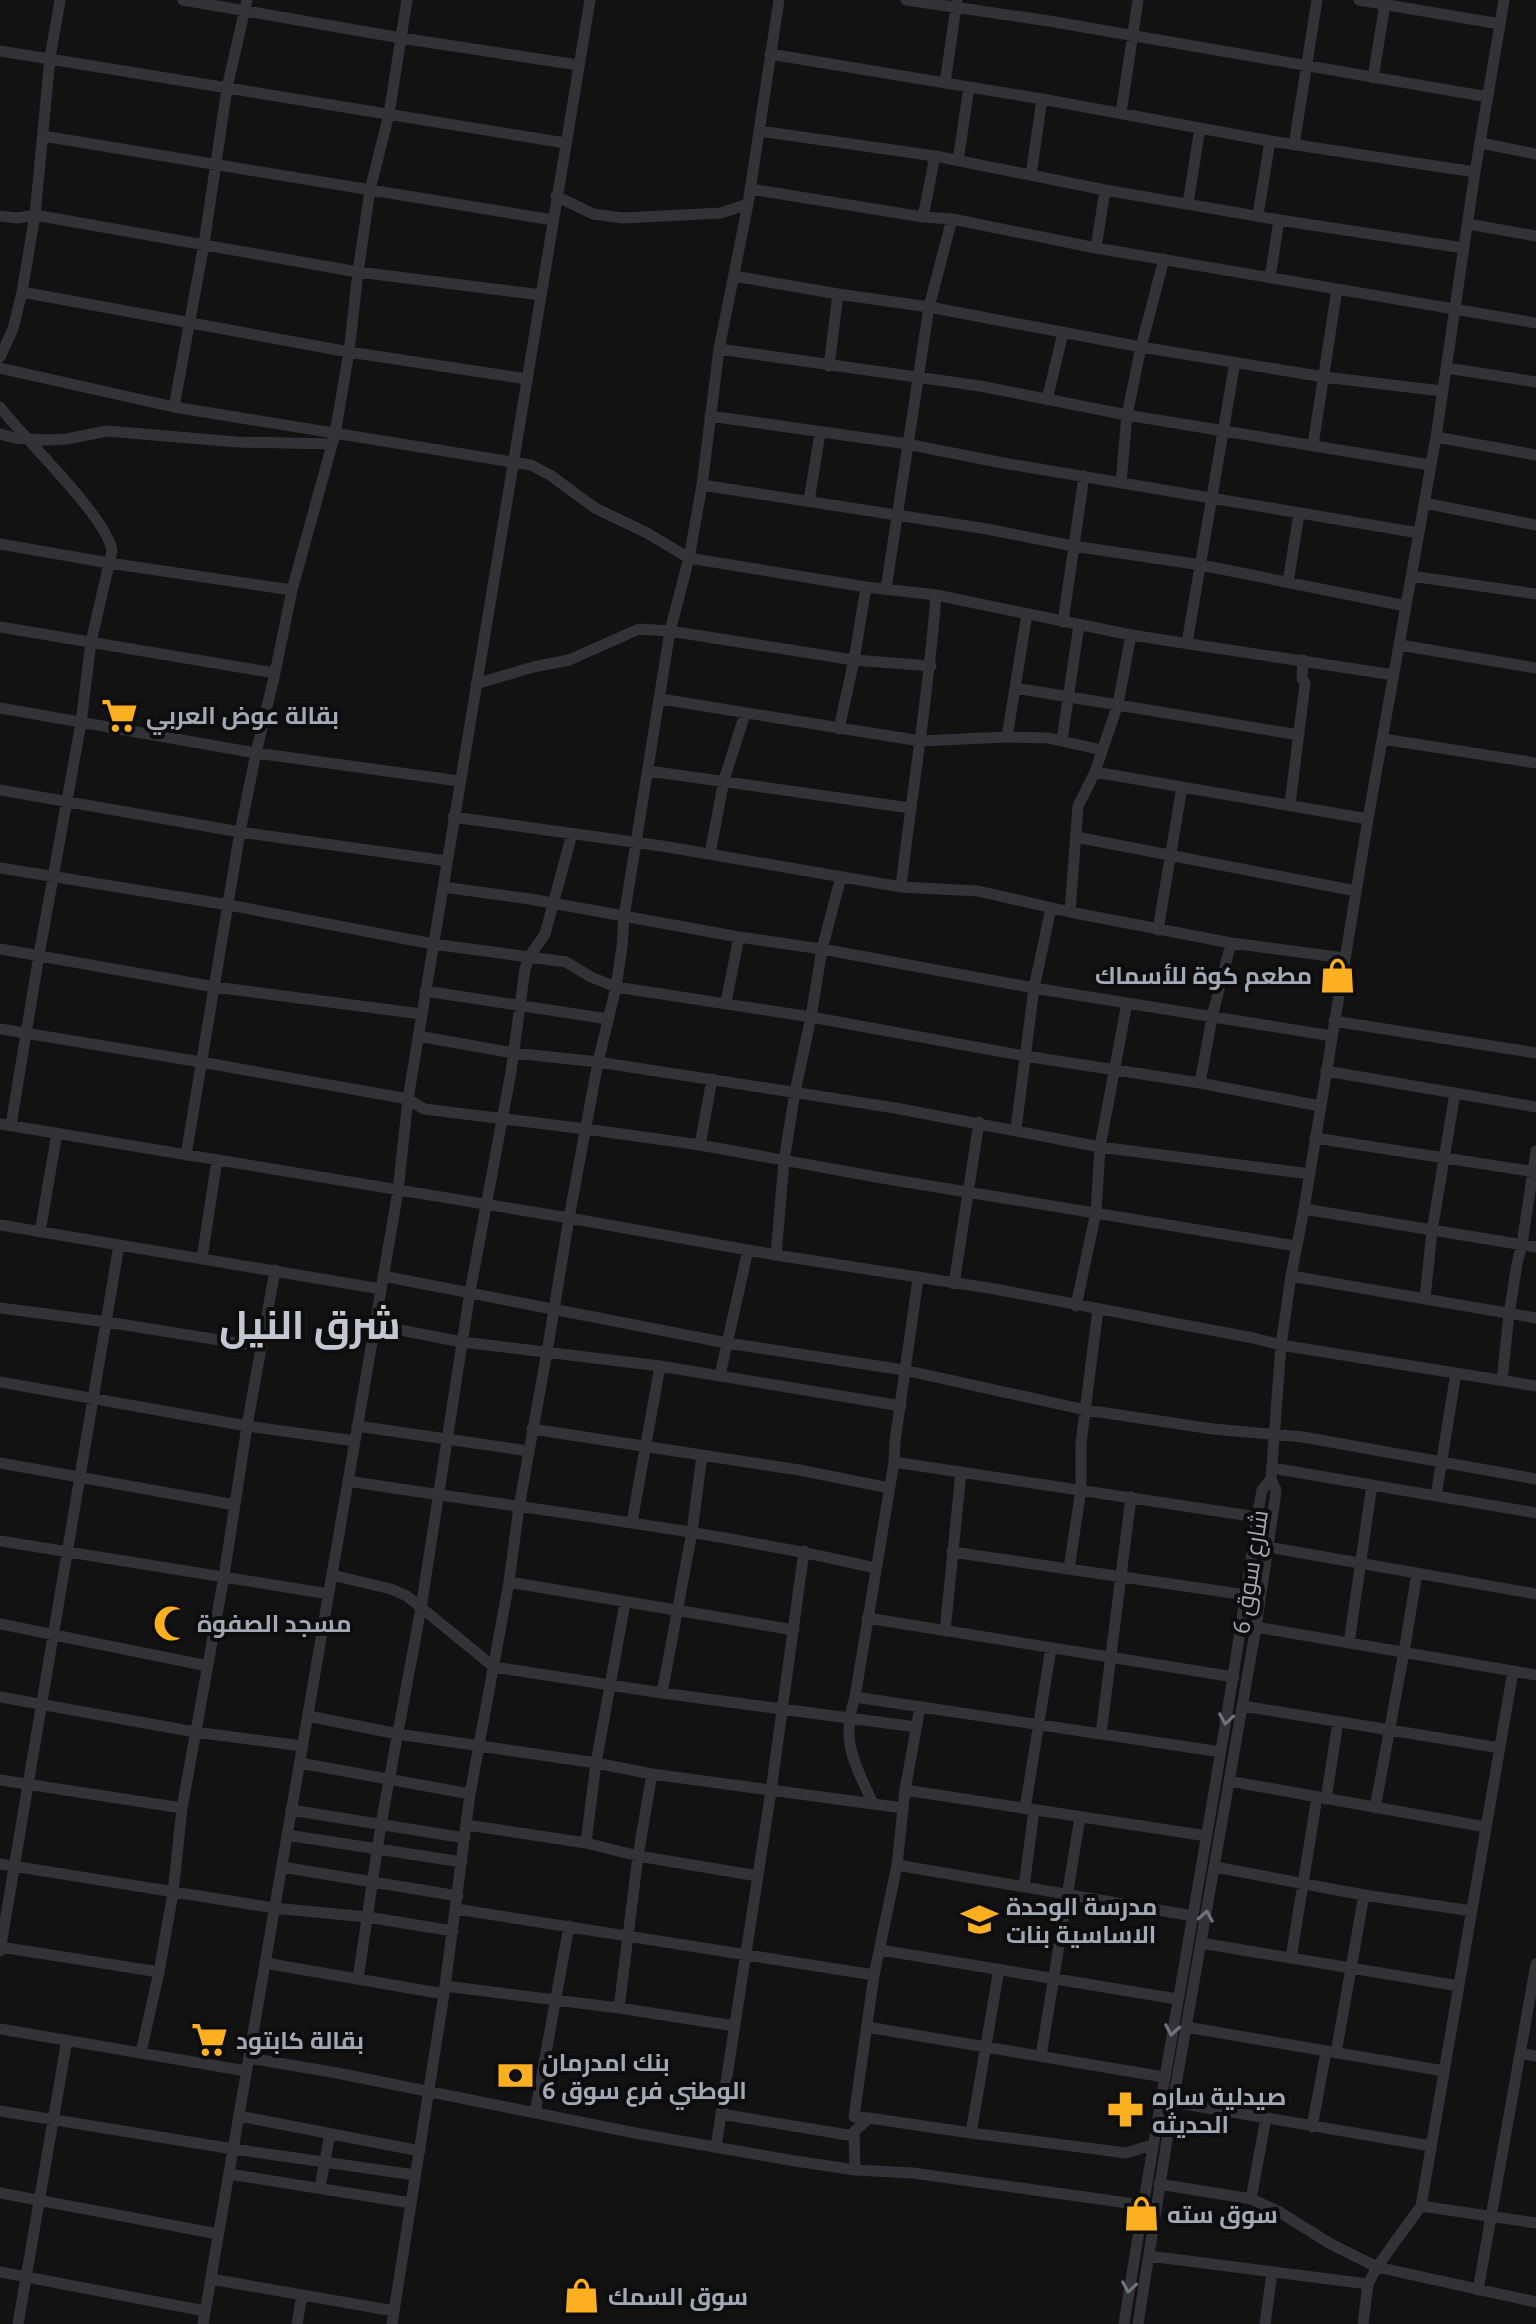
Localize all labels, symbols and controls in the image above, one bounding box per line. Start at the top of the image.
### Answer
supermarket icon: بقالة عوض العربي [101,696,139,734]
place label: بقالة عوض العربي [146,702,339,735]
shop icon: مطعم كوة للأسماك [1319,956,1357,994]
place label: مطعم كوة للأسماك [1095,962,1312,992]
district label: شرق النيل [219,1302,401,1350]
street label: شارع سوق 6 [1227,1508,1276,1637]
mosque icon: مسجد الصفوة [152,1604,190,1642]
place label: مسجد الصفوة [197,1610,352,1638]
one-way arrow [1218,1712,1235,1726]
place label: مدرسة الوحدة الاساسية بنات [1006,1893,1157,1948]
school or university icon: مدرسة الوحدة الاساسية بنات [961,1901,999,1939]
one-way arrow [1197,1909,1214,1922]
supermarket icon: بقالة كابتود [191,2021,229,2059]
one-way arrow [1164,2023,1181,2037]
place label: بقالة كابتود [236,2027,364,2055]
place label: بنك امدرمان الوطني فرع سوق 6 [542,2049,747,2110]
bank icon: بنك امدرمان الوطني فرع سوق 6 [497,2057,535,2095]
place label: صيدلية ساره الحديثه [1152,2083,1286,2138]
pharmacy icon: صيدلية ساره الحديثه [1107,2091,1145,2129]
shop icon: سوق سته [1122,2195,1160,2233]
place label: سوق سته [1167,2201,1278,2229]
shop icon: سوق السمك [563,2277,601,2315]
one-way arrow [1121,2280,1138,2294]
place label: سوق السمك [608,2283,748,2311]

